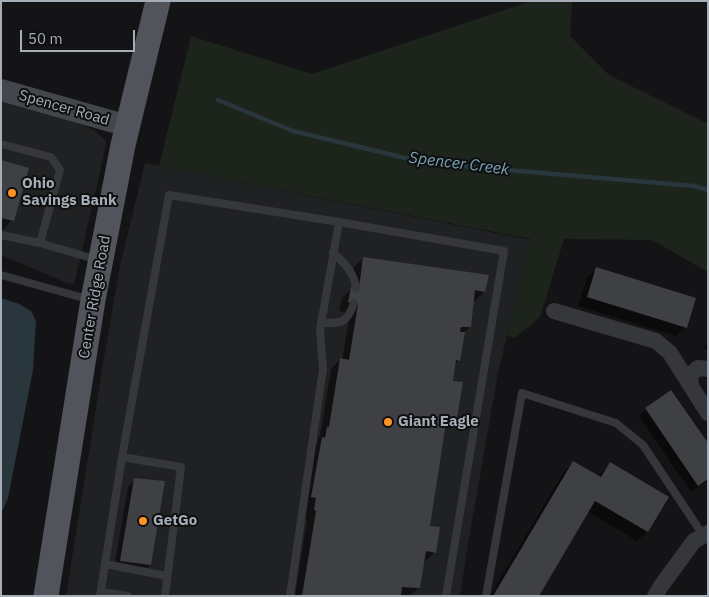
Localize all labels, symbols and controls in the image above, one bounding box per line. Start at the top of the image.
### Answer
scale bar [22,20,138,52]
text: 50 m [28,29,63,48]
street label: Spencer Road [17,86,111,130]
water label: Spencer Creek [408,148,510,180]
place label: Ohio Savings Bank [22,175,117,210]
marker: Ohio Savings Bank [6,187,18,199]
street label: Center Ridge Road [75,234,115,360]
place label: Giant Eagle [398,413,479,431]
marker: Giant Eagle [382,416,394,428]
place label: GetGo [153,512,197,530]
marker: GetGo [137,515,149,527]

